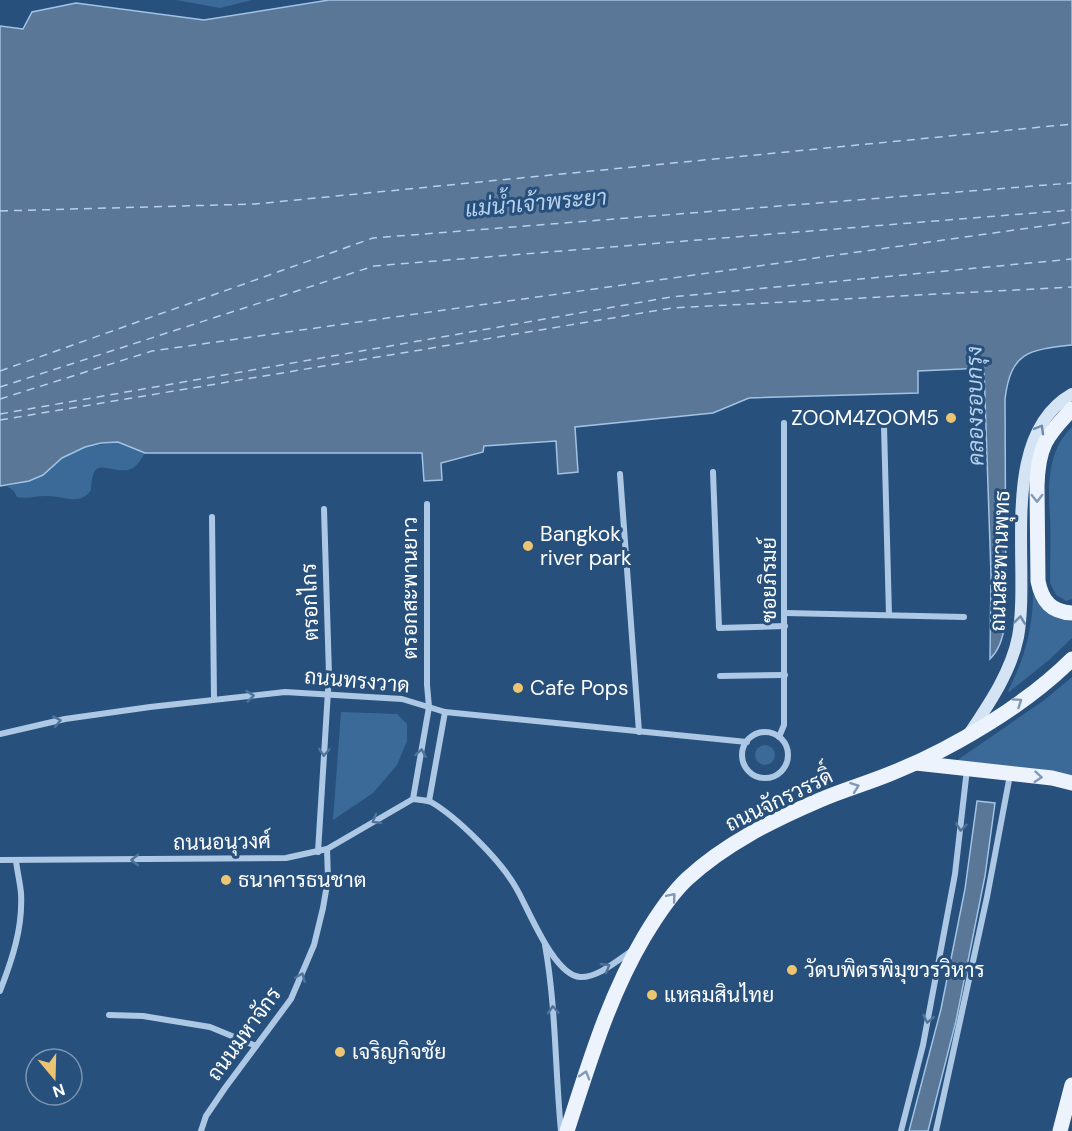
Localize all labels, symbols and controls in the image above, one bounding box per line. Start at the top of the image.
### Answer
water label: แม่น้ำเจ้าพระยา [463,177,608,224]
water label: คลองรอบกรุง [959,346,992,466]
place label: ZOOM4ZOOM5 [791,404,939,432]
marker: ZOOM4ZOOM5 [944,411,958,425]
one-way arrow [1033,425,1044,435]
street label: ถนนสะพานพุทธ [984,490,1016,632]
one-way arrow [1031,494,1044,503]
street label: ตรอกสะพานยาว [396,517,424,659]
place label: Bangkok river park [540,520,632,572]
street label: ซอยภิรมย์ [755,537,783,623]
marker: Bangkok river park [521,539,535,553]
street label: ตรอกไกร [295,563,325,641]
one-way arrow [1013,616,1026,625]
street label: ถนนทรงวาด [303,662,411,700]
place label: Cafe Pops [530,674,628,702]
marker: Cafe Pops [511,681,525,695]
one-way arrow [246,690,255,702]
one-way arrow [1012,699,1023,710]
one-way arrow [52,715,62,728]
one-way arrow [318,747,331,756]
one-way arrow [414,748,427,758]
street label: ถนนจักรวรรดิ์ [718,756,837,838]
one-way arrow [1034,770,1043,783]
one-way arrow [849,781,860,794]
one-way arrow [372,813,382,824]
one-way arrow [955,822,967,832]
street label: ถนนอนุวงศ์ [173,827,271,857]
one-way arrow [130,854,139,866]
place label: ธนาคารธนชาต [238,866,366,894]
marker: ธนาคารธนชาต [219,873,233,887]
one-way arrow [665,893,676,904]
place label: วัดบพิตรพิมุขวรวิหาร [804,956,985,984]
one-way arrow [599,963,610,974]
marker: วัดบพิตรพิมุขวรวิหาร [785,963,799,977]
one-way arrow [294,972,306,983]
place label: แหลมสินไทย [664,981,774,1009]
street label: ถนนมหาจักร [201,982,287,1086]
marker: แหลมสินไทย [645,988,659,1002]
one-way arrow [546,1005,559,1014]
one-way arrow [922,1014,935,1024]
place label: เจริญกิจชัย [352,1038,446,1066]
marker: เจริญกิจชัย [333,1045,347,1059]
north arrow [24,1047,84,1107]
one-way arrow [578,1070,590,1081]
text: N [50,1079,68,1103]

